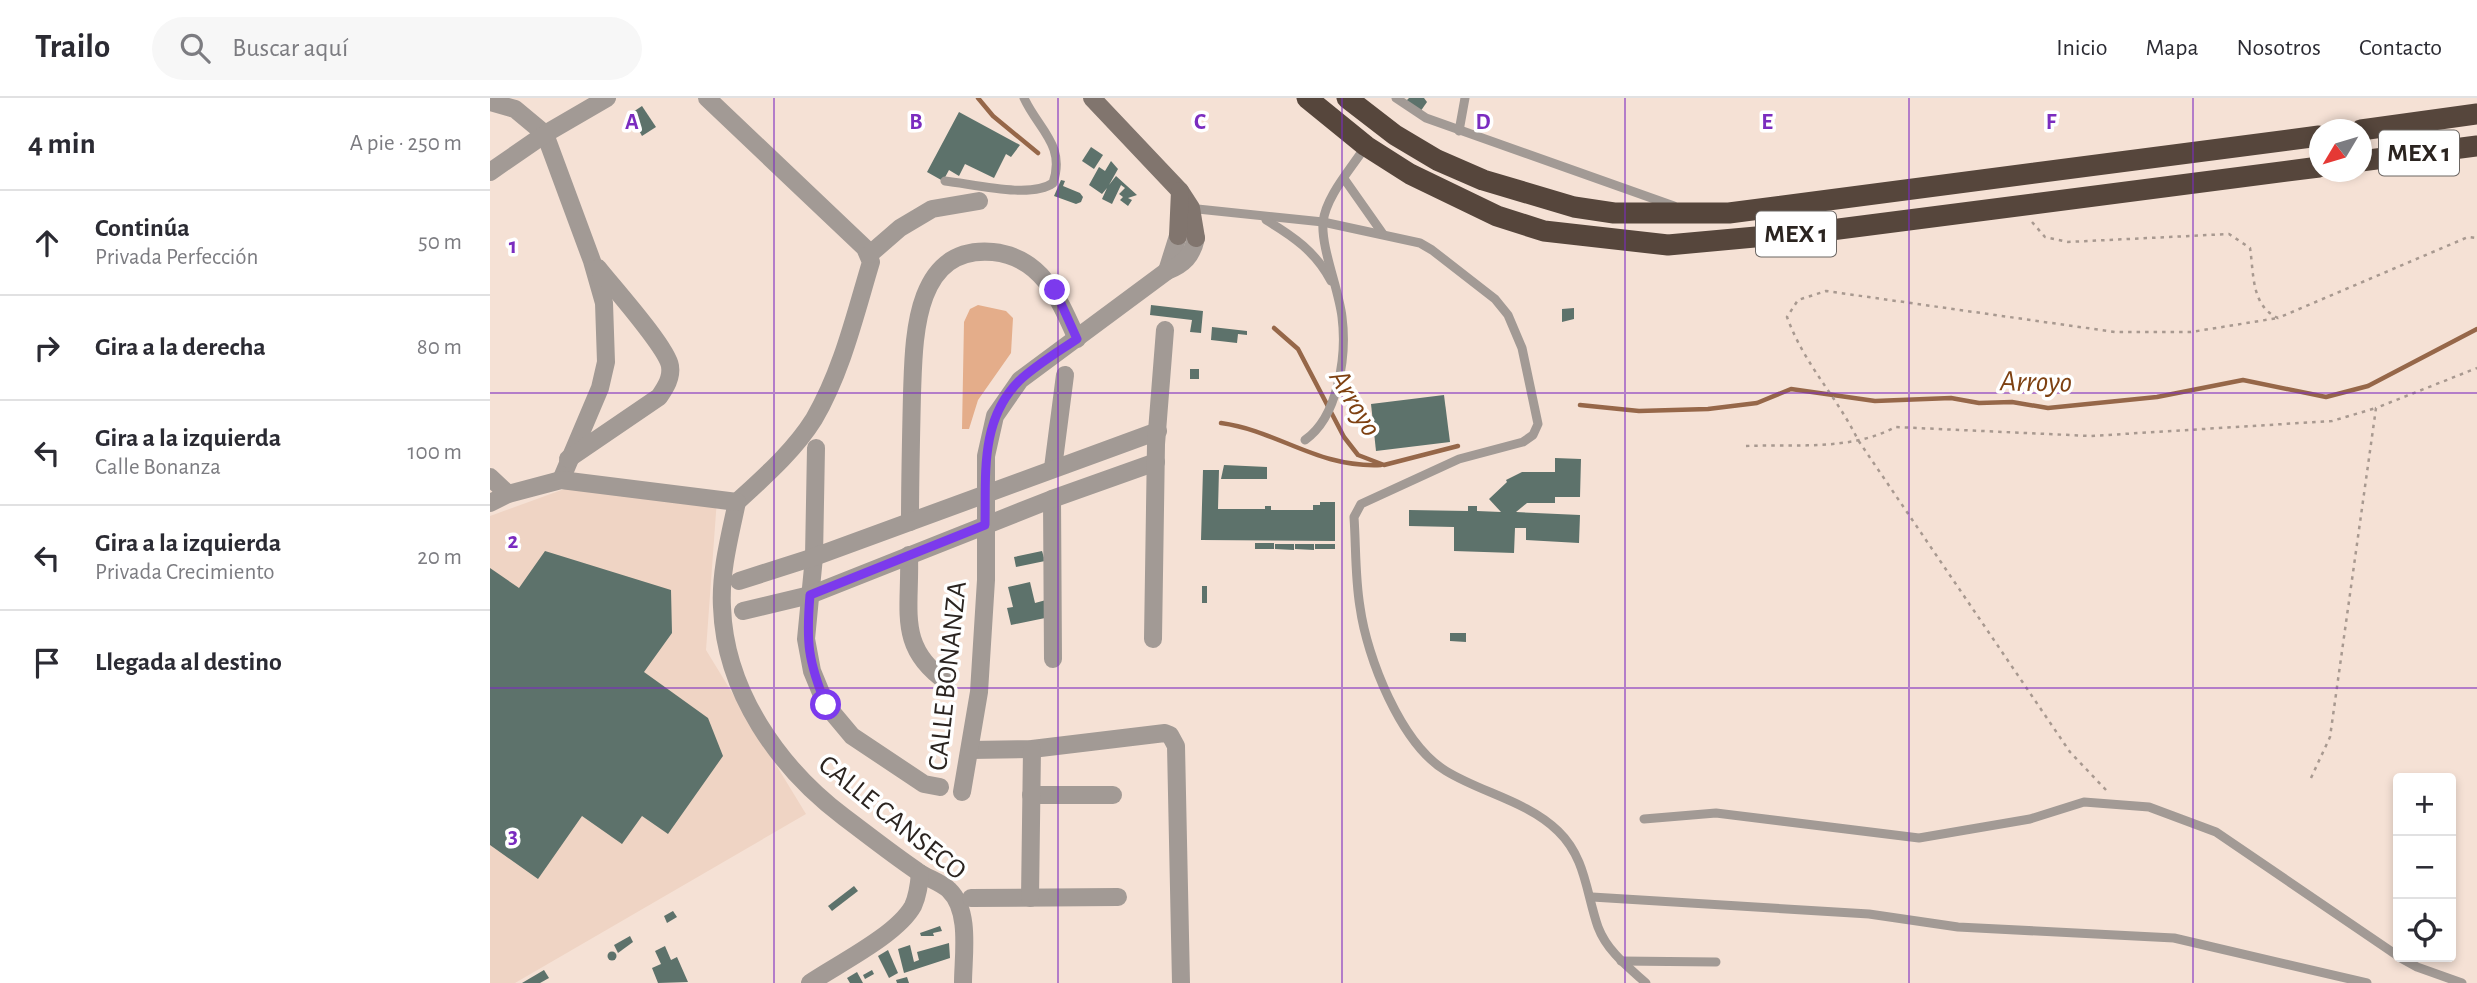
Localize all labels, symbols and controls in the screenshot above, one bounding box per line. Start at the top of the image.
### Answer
search box [152,17,642,80]
icon: search [176,29,214,67]
text: Trailo [35,31,110,64]
text: Buscar aquí [232,35,348,61]
text: Inicio [2056,36,2107,60]
text: Mapa [2145,36,2199,60]
text: Nosotros [2237,36,2321,60]
text: Contacto [2359,36,2442,60]
text: A [625,111,639,134]
text: B [909,111,923,134]
text: C [1194,111,1206,134]
text: D [1475,111,1491,134]
text: E [1761,111,1773,134]
text: F [2046,111,2057,134]
north arrow [2309,119,2372,182]
text: 4 min [28,129,96,159]
road number: MEX 1 [2379,130,2459,176]
text: A pie · 250 m [350,132,462,155]
road number: MEX 1 [1756,211,1836,256]
text: Continúa [95,215,190,241]
icon: ahead [28,224,66,262]
text: 50 m [418,231,462,254]
text: 1 [509,235,517,258]
text: Privada Perfección [95,246,258,269]
route end [1039,274,1070,305]
icon: right [28,329,66,367]
text: Gira a la derecha [95,334,266,360]
text: 80 m [417,336,462,359]
water label: Arroyo [1323,364,1386,442]
water label: Arroyo [1999,366,2072,398]
text: Gira a la izquierda [95,425,281,451]
icon: left [28,434,66,472]
text: 100 m [408,441,462,464]
text: Calle Bonanza [95,456,221,479]
text: Gira a la izquierda [95,530,281,556]
text: 2 [508,530,519,553]
icon: left [28,539,66,577]
text: 20 m [417,546,462,569]
text: Privada Crecimiento [95,561,275,584]
street label: CALLE BONANZA [924,580,972,772]
icon: arrive [28,644,66,682]
text: Llegada al destino [95,649,282,675]
route start [810,689,841,720]
street label: CALLE CANSECO [813,750,971,886]
map controls [2393,773,2456,962]
button: + [2393,773,2456,836]
text: 3 [508,825,518,848]
button: − [2393,836,2456,899]
button: locate [2393,899,2456,962]

